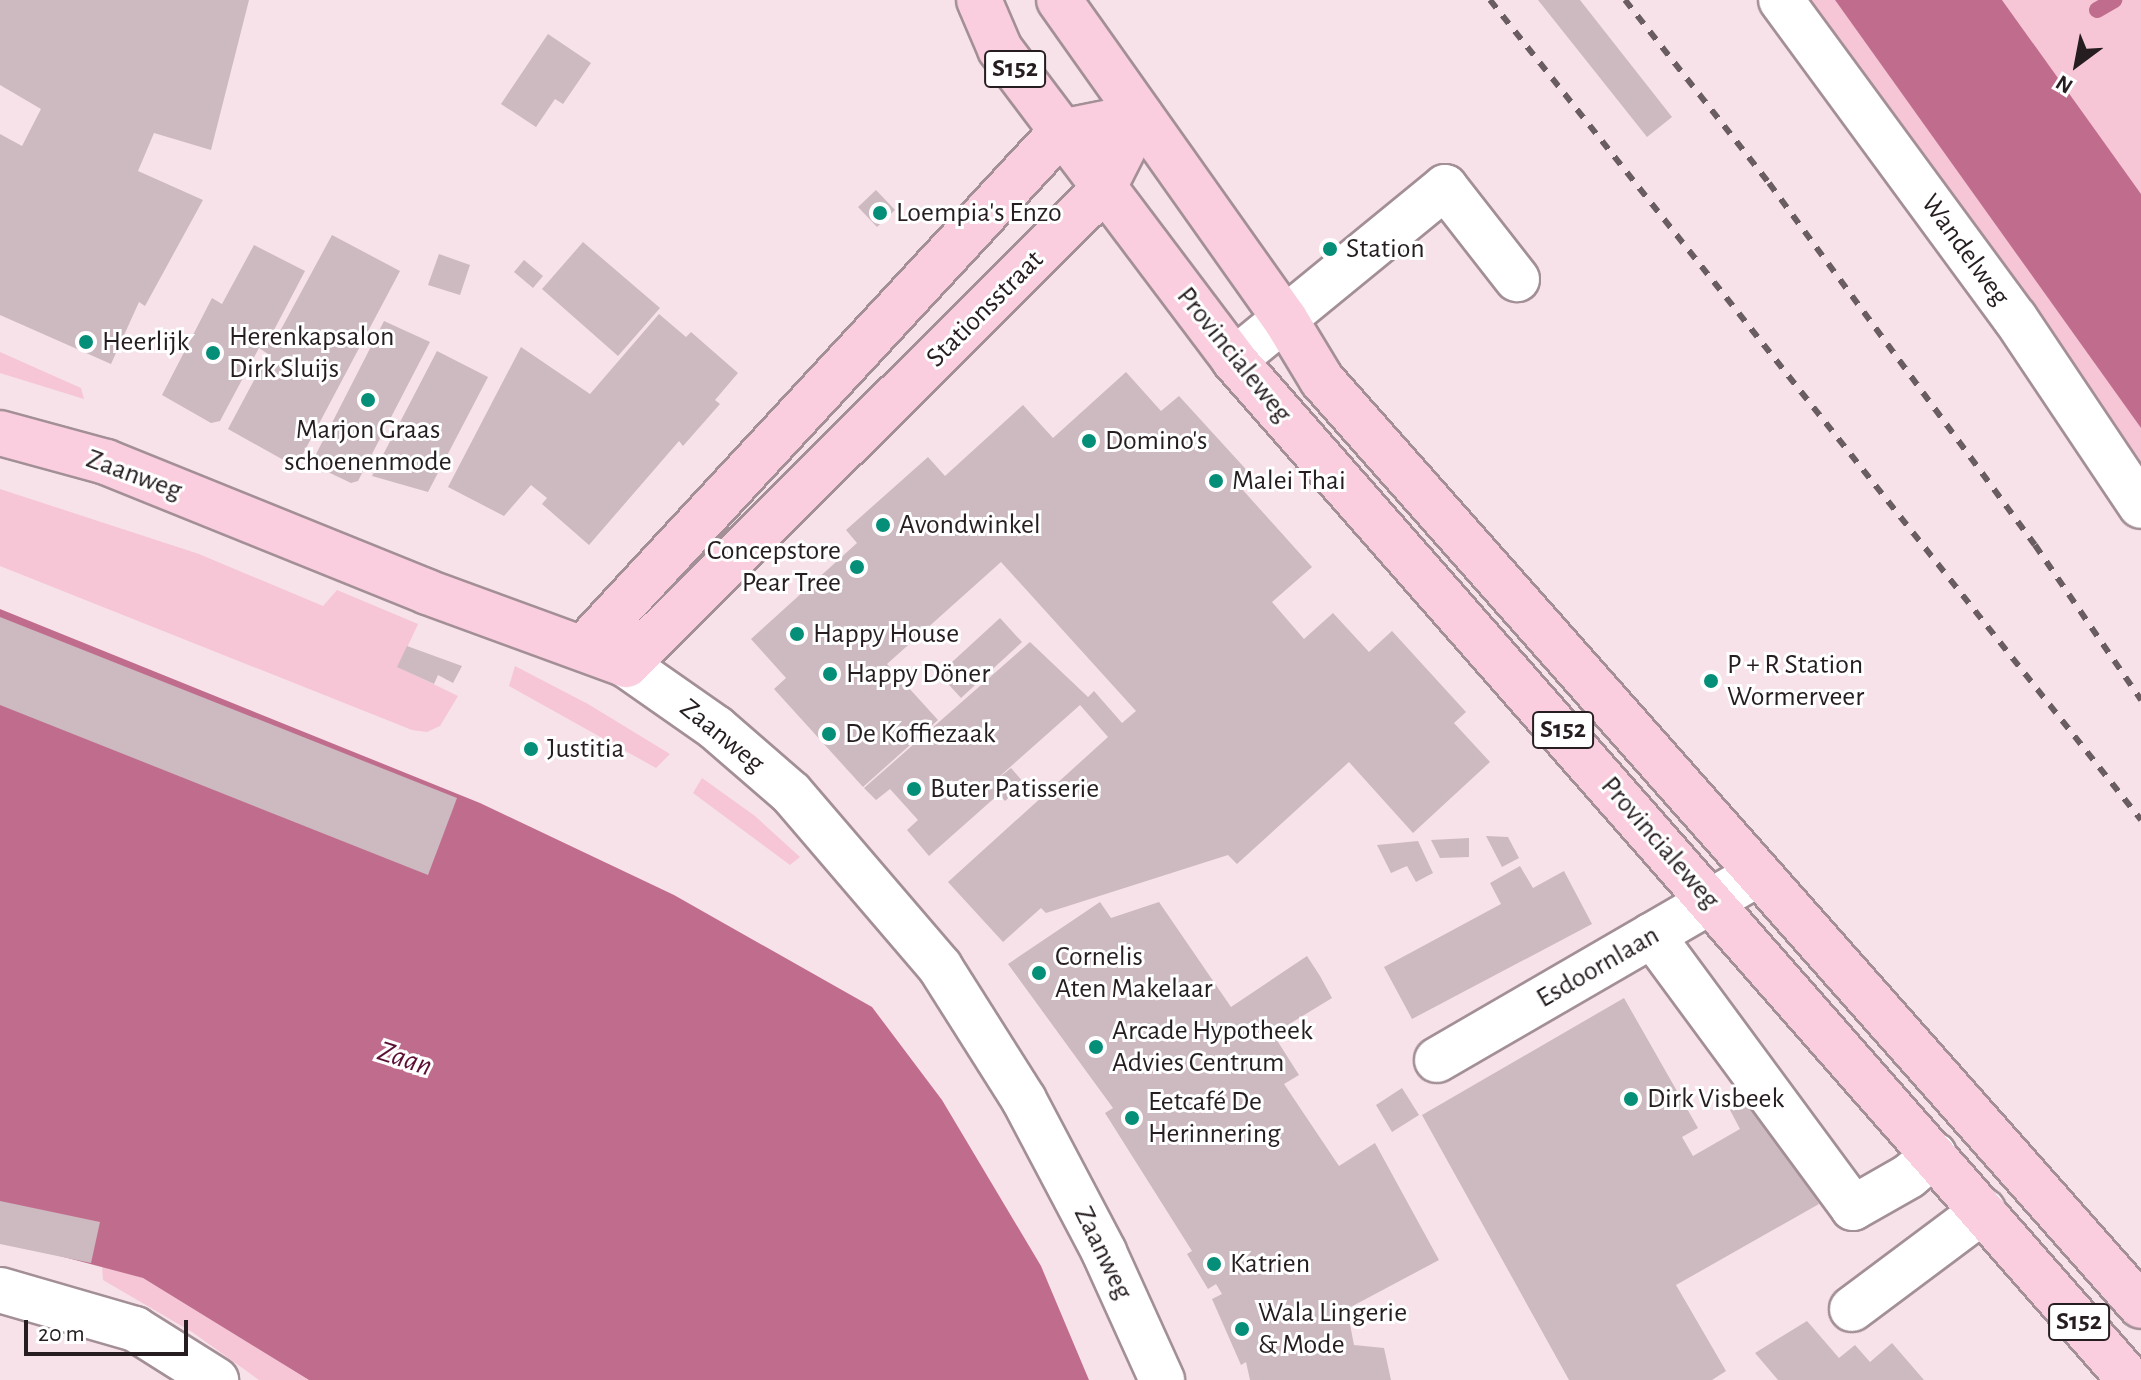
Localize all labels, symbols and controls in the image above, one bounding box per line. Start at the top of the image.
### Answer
north arrow [2037,24,2117,104]
road number: S152 [983,47,1047,91]
text: N [2052,71,2077,98]
street label: Wandelweg [1913,188,2017,312]
place label: Loempia's Enzo [896,196,1062,230]
marker: Loempia's Enzo [871,204,889,222]
place label: Station [1346,232,1425,266]
marker: Station [1321,240,1339,258]
street label: Stationsstraat [919,243,1051,375]
street label: Provincialeweg [1169,280,1299,430]
place label: Herenkapsalon Dirk Sluijs [229,320,394,386]
place label: Heerlijk [102,325,189,359]
marker: Heerlijk [77,333,95,351]
marker: Herenkapsalon Dirk Sluijs [204,344,222,362]
marker: Marjon Graas schoenenmode [359,391,377,409]
place label: Marjon Graas schoenenmode [284,413,452,479]
place label: Domino's [1105,424,1207,458]
marker: Domino's [1080,432,1098,450]
street label: Zaanweg [82,442,186,508]
place label: Malei Thai [1232,464,1346,498]
marker: Malei Thai [1207,472,1225,490]
place label: Avondwinkel [899,508,1041,542]
marker: Avondwinkel [874,516,892,534]
place label: Concepstore Pear Tree [707,534,841,600]
marker: Concepstore Pear Tree [848,558,866,576]
place label: Happy House [813,617,959,651]
marker: Happy House [788,625,806,643]
place label: P + R Station Wormerveer [1727,648,1864,714]
place label: Happy Döner [846,657,990,691]
marker: Happy Döner [821,665,839,683]
marker: P + R Station Wormerveer [1702,672,1720,690]
street label: Zaanweg [673,692,771,780]
road number: S152 [1531,708,1595,752]
place label: De Koffiezaak [845,717,996,751]
marker: De Koffiezaak [820,725,838,743]
place label: Justitia [547,732,624,766]
marker: Justitia [522,740,540,758]
street label: Provincialeweg [1593,770,1727,916]
place label: Buter Patisserie [930,772,1099,806]
marker: Buter Patisserie [905,780,923,798]
street label: Esdoornlaan [1531,918,1665,1016]
place label: Cornelis Aten Makelaar [1055,940,1213,1006]
marker: Cornelis Aten Makelaar [1030,964,1048,982]
place label: Arcade Hypotheek Advies Centrum [1112,1014,1313,1080]
water label: Zaan [373,1033,437,1085]
marker: Arcade Hypotheek Advies Centrum [1087,1038,1105,1056]
place label: Dirk Visbeek [1647,1082,1784,1116]
place label: Eetcafé De Herinnering [1148,1085,1281,1151]
marker: Dirk Visbeek [1622,1090,1640,1108]
marker: Eetcafé De Herinnering [1123,1109,1141,1127]
street label: Zaanweg [1066,1201,1140,1305]
place label: Katrien [1230,1247,1310,1281]
marker: Katrien [1205,1255,1223,1273]
place label: Wala Lingerie & Mode [1258,1296,1407,1362]
road number: S152 [2047,1300,2111,1344]
scale bar [28,1304,192,1354]
marker: Wala Lingerie & Mode [1233,1320,1251,1338]
text: 20 m [38,1322,85,1346]

